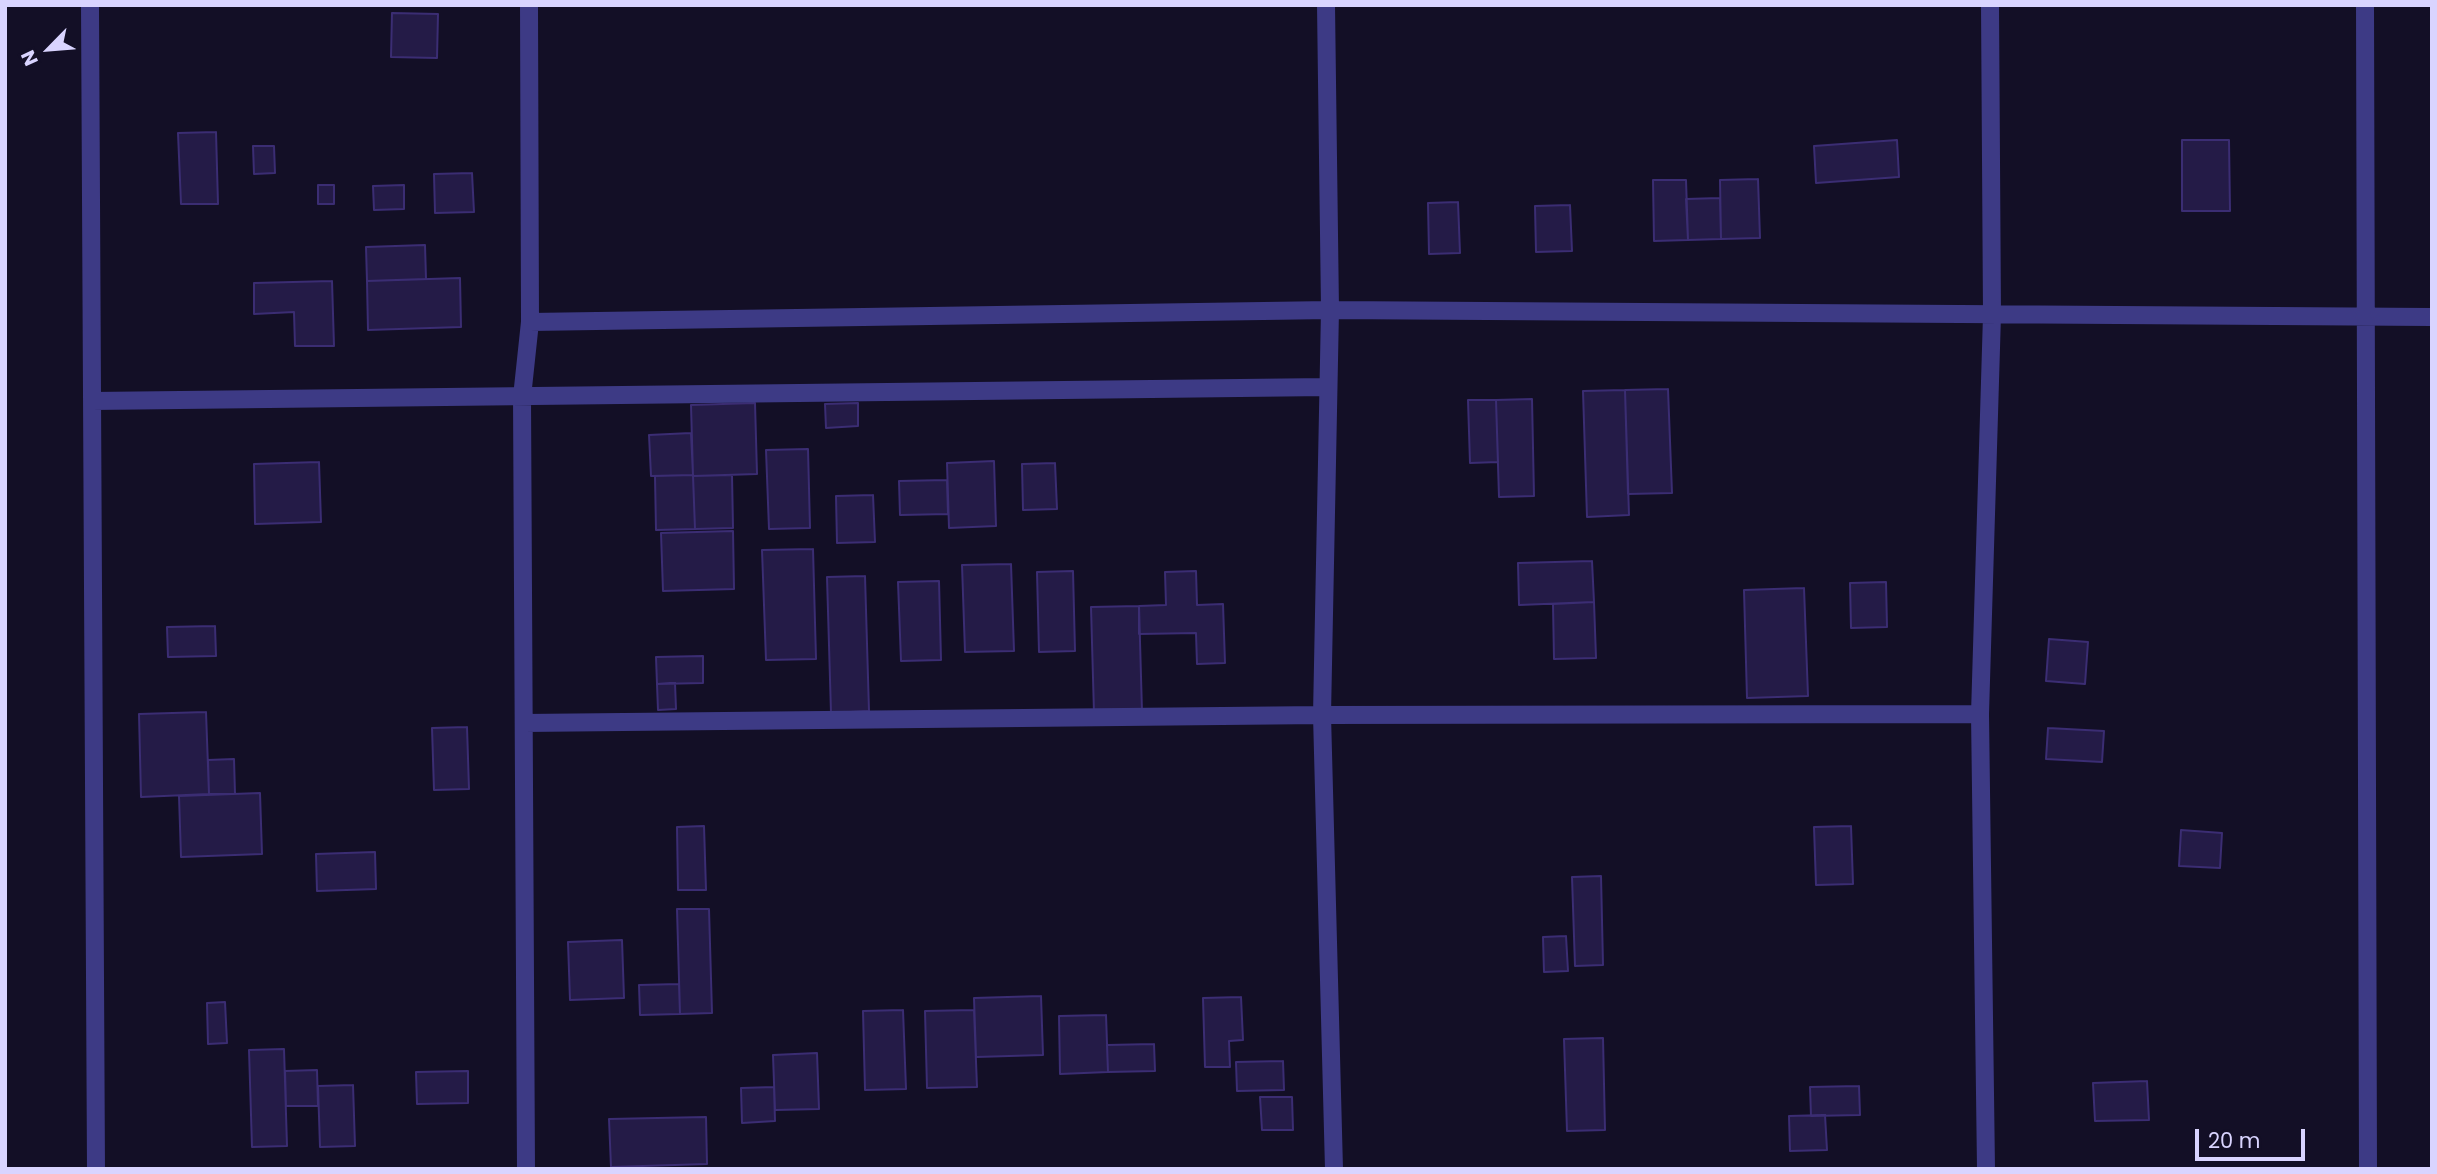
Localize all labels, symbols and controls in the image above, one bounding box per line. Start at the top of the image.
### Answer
north arrow [14,14,84,84]
text: N [14,46,45,70]
scale bar [2199,1114,2309,1158]
text: 20 m [2208,1126,2261,1155]

